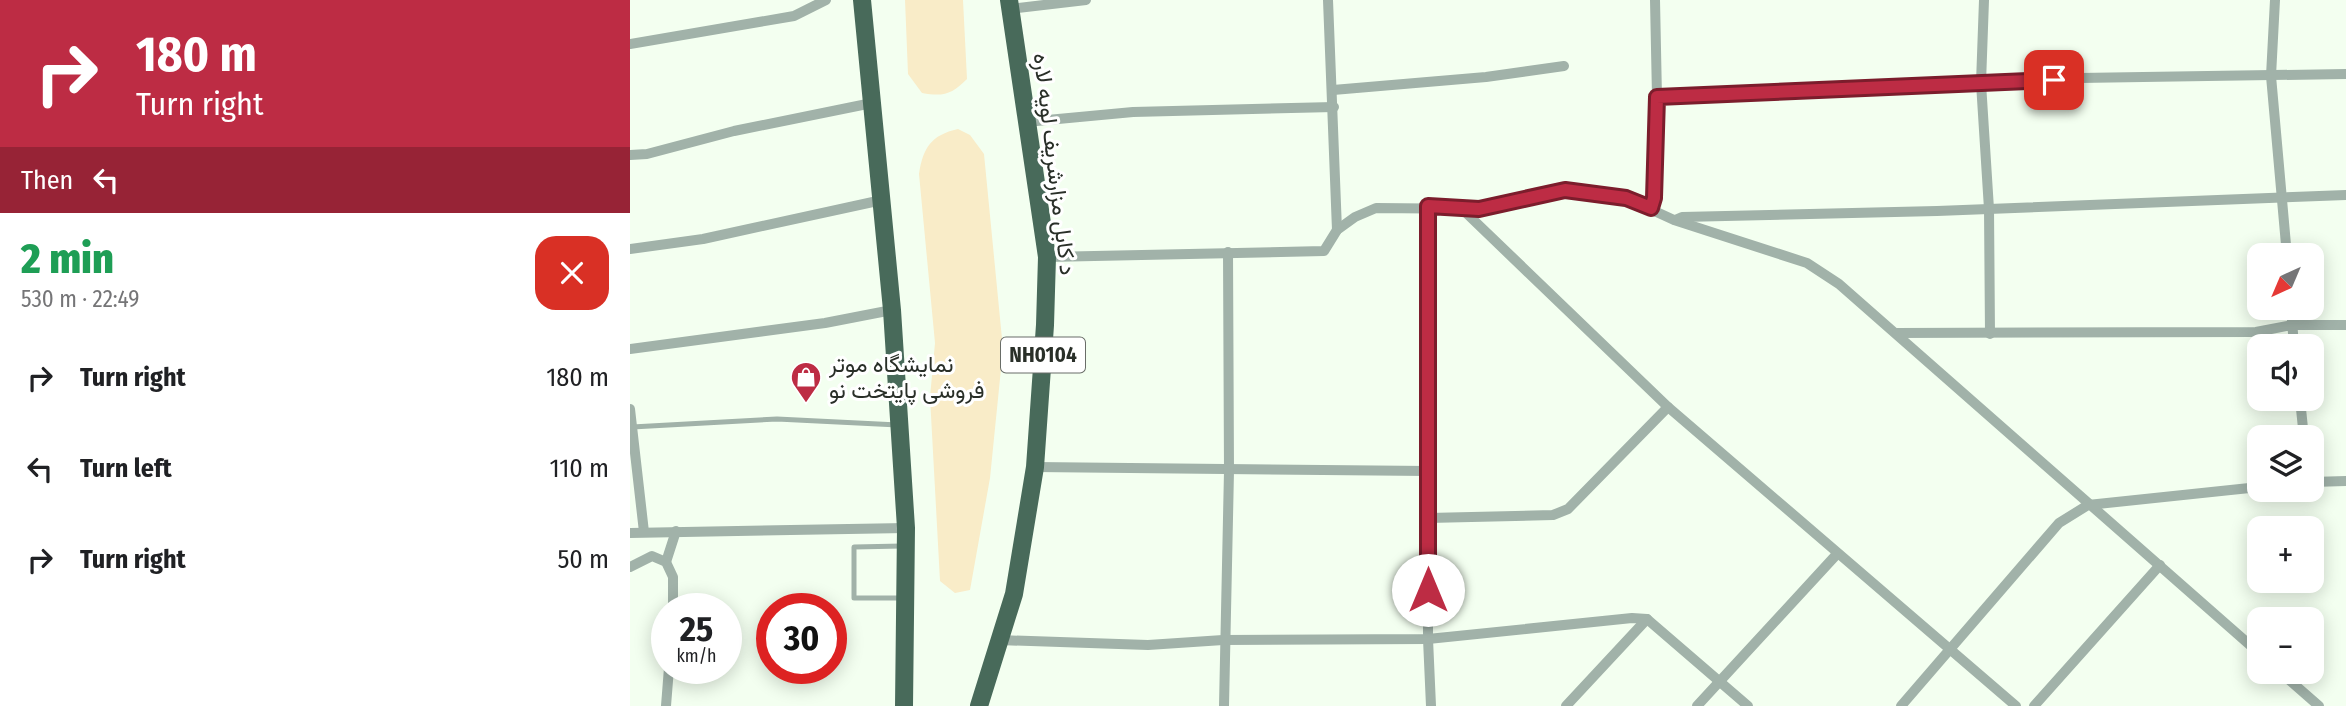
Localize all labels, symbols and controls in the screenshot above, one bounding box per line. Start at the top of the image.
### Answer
text: 180 m [136,25,257,84]
icon: right [21,28,112,119]
pin [2024,50,2084,110]
street label: د کابل مزارشریف لویه لاره [1026,51,1083,277]
icon: arrive [2035,61,2073,99]
text: Turn right [136,85,263,123]
icon: left [87,161,125,199]
text: Then [21,165,73,196]
text: 2 min [21,234,114,284]
button: close [535,236,609,310]
north arrow [2247,243,2324,320]
map controls [2247,243,2324,684]
text: 530 m · 22:49 [21,285,139,313]
button: sound [2247,334,2324,411]
road number: NH0104 [1001,338,1085,372]
place label: نمایشگاه موتر فروشی پایتخت نو [828,350,985,406]
icon: right [21,359,59,397]
shop icon: نمایشگاه موتر فروشی پایتخت نو [789,360,823,404]
text: Turn right [80,362,186,393]
text: 180 m [546,362,609,393]
button: layers [2247,425,2324,502]
icon: left [21,450,59,488]
text: Turn left [80,453,172,484]
text: 110 m [549,453,609,484]
button: + [2247,516,2324,593]
icon: right [21,541,59,579]
text: Turn right [80,544,186,575]
text: 50 m [557,544,609,575]
position arrow [1391,553,1465,627]
speed limit sign: 30 [756,593,847,684]
button: − [2247,607,2324,684]
text: 25 [680,608,713,650]
text: km/h [676,645,717,667]

